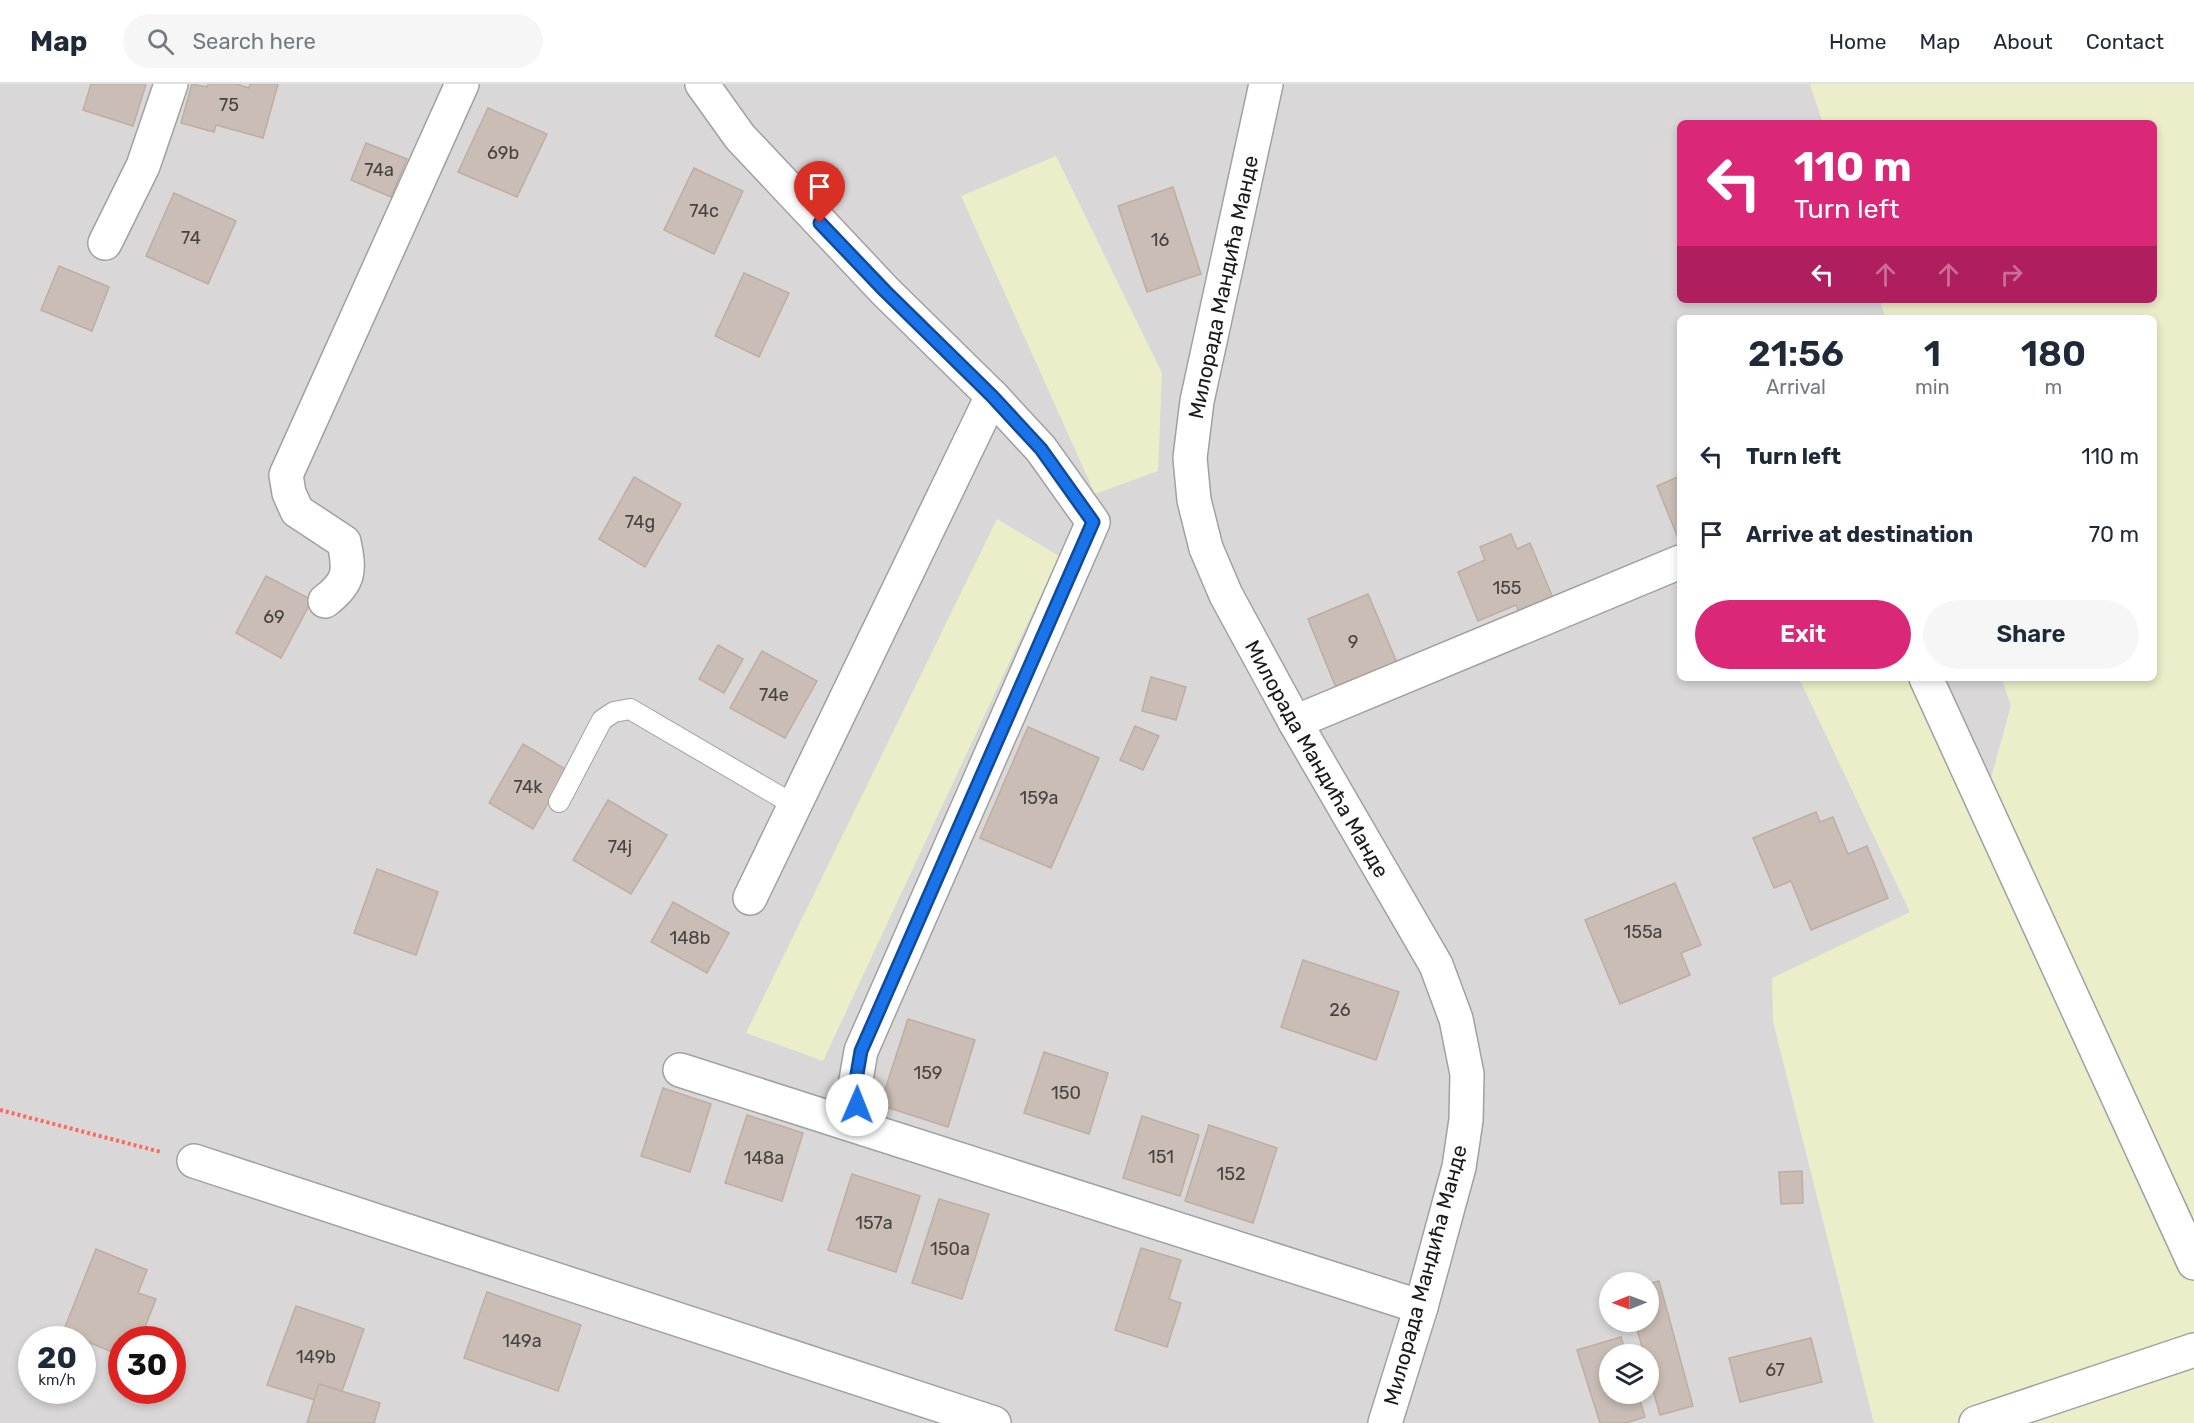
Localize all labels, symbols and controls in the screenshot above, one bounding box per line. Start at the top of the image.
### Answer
search box [123,14,543,68]
text: Map [30,25,87,58]
icon: search [144,25,177,58]
text: Search here [192,28,316,55]
text: Home [1829,29,1886,54]
text: Map [1919,29,1960,54]
text: About [1993,29,2053,54]
text: Contact [2086,29,2164,54]
house number: 75 [219,94,239,116]
house number: 69b [487,142,519,164]
text: 110 m [1794,142,1912,192]
icon: left [1695,144,1773,222]
street label: Милорада Мандића Манде [1183,153,1263,421]
house number: 74a [364,159,394,181]
pin [794,161,845,223]
icon: arrive [803,170,836,203]
text: Turn left [1794,193,1899,225]
house number: 74c [689,200,719,222]
house number: 74 [181,227,201,249]
house number: 16 [1151,229,1169,251]
icon: left [1806,258,1839,291]
icon: ahead [1869,258,1902,291]
icon: ahead [1932,258,1965,291]
icon: right [1995,258,2028,291]
text: 21:56 [1748,332,1844,375]
text: 1 [1924,332,1941,375]
text: 180 [2021,332,2086,375]
text: Arrival [1766,375,1826,399]
text: min [1915,375,1950,399]
text: m [2044,375,2062,399]
icon: left [1695,440,1728,473]
text: Turn left [1746,443,1841,470]
text: 110 m [2081,443,2139,470]
house number: 74g [625,511,655,533]
icon: arrive [1695,518,1728,551]
text: Arrive at destination [1746,521,1973,548]
text: 70 m [2089,521,2139,548]
house number: 155 [1492,577,1522,599]
button: Exit [1695,600,1911,669]
button: Share [1923,600,2139,669]
house number: 69 [263,606,285,628]
house number: 9 [1348,631,1358,653]
street label: Милорада Мандића Манде [1240,636,1395,882]
house number: 74e [759,684,789,706]
house number: 74k [513,776,543,798]
house number: 159a [1019,787,1059,809]
house number: 74j [608,836,632,858]
house number: 155a [1623,921,1663,943]
house number: 148b [669,927,711,949]
house number: 26 [1329,999,1351,1021]
house number: 159 [913,1062,943,1084]
position arrow [825,1073,889,1137]
house number: 150 [1051,1082,1081,1104]
street label: Милорада Мандића Манде [1378,1142,1472,1408]
house number: 151 [1148,1146,1174,1168]
house number: 148a [744,1147,784,1169]
house number: 152 [1217,1163,1245,1185]
house number: 157a [855,1212,893,1234]
house number: 150a [930,1238,970,1260]
north arrow [1599,1272,1659,1332]
map controls [1599,1272,1659,1404]
speed limit sign: 30 [108,1326,186,1404]
house number: 149a [502,1330,542,1352]
text: 20 [37,1340,77,1376]
button: layers [1599,1344,1659,1404]
house number: 149b [296,1346,336,1368]
house number: 67 [1765,1359,1785,1381]
text: km/h [38,1371,76,1389]

